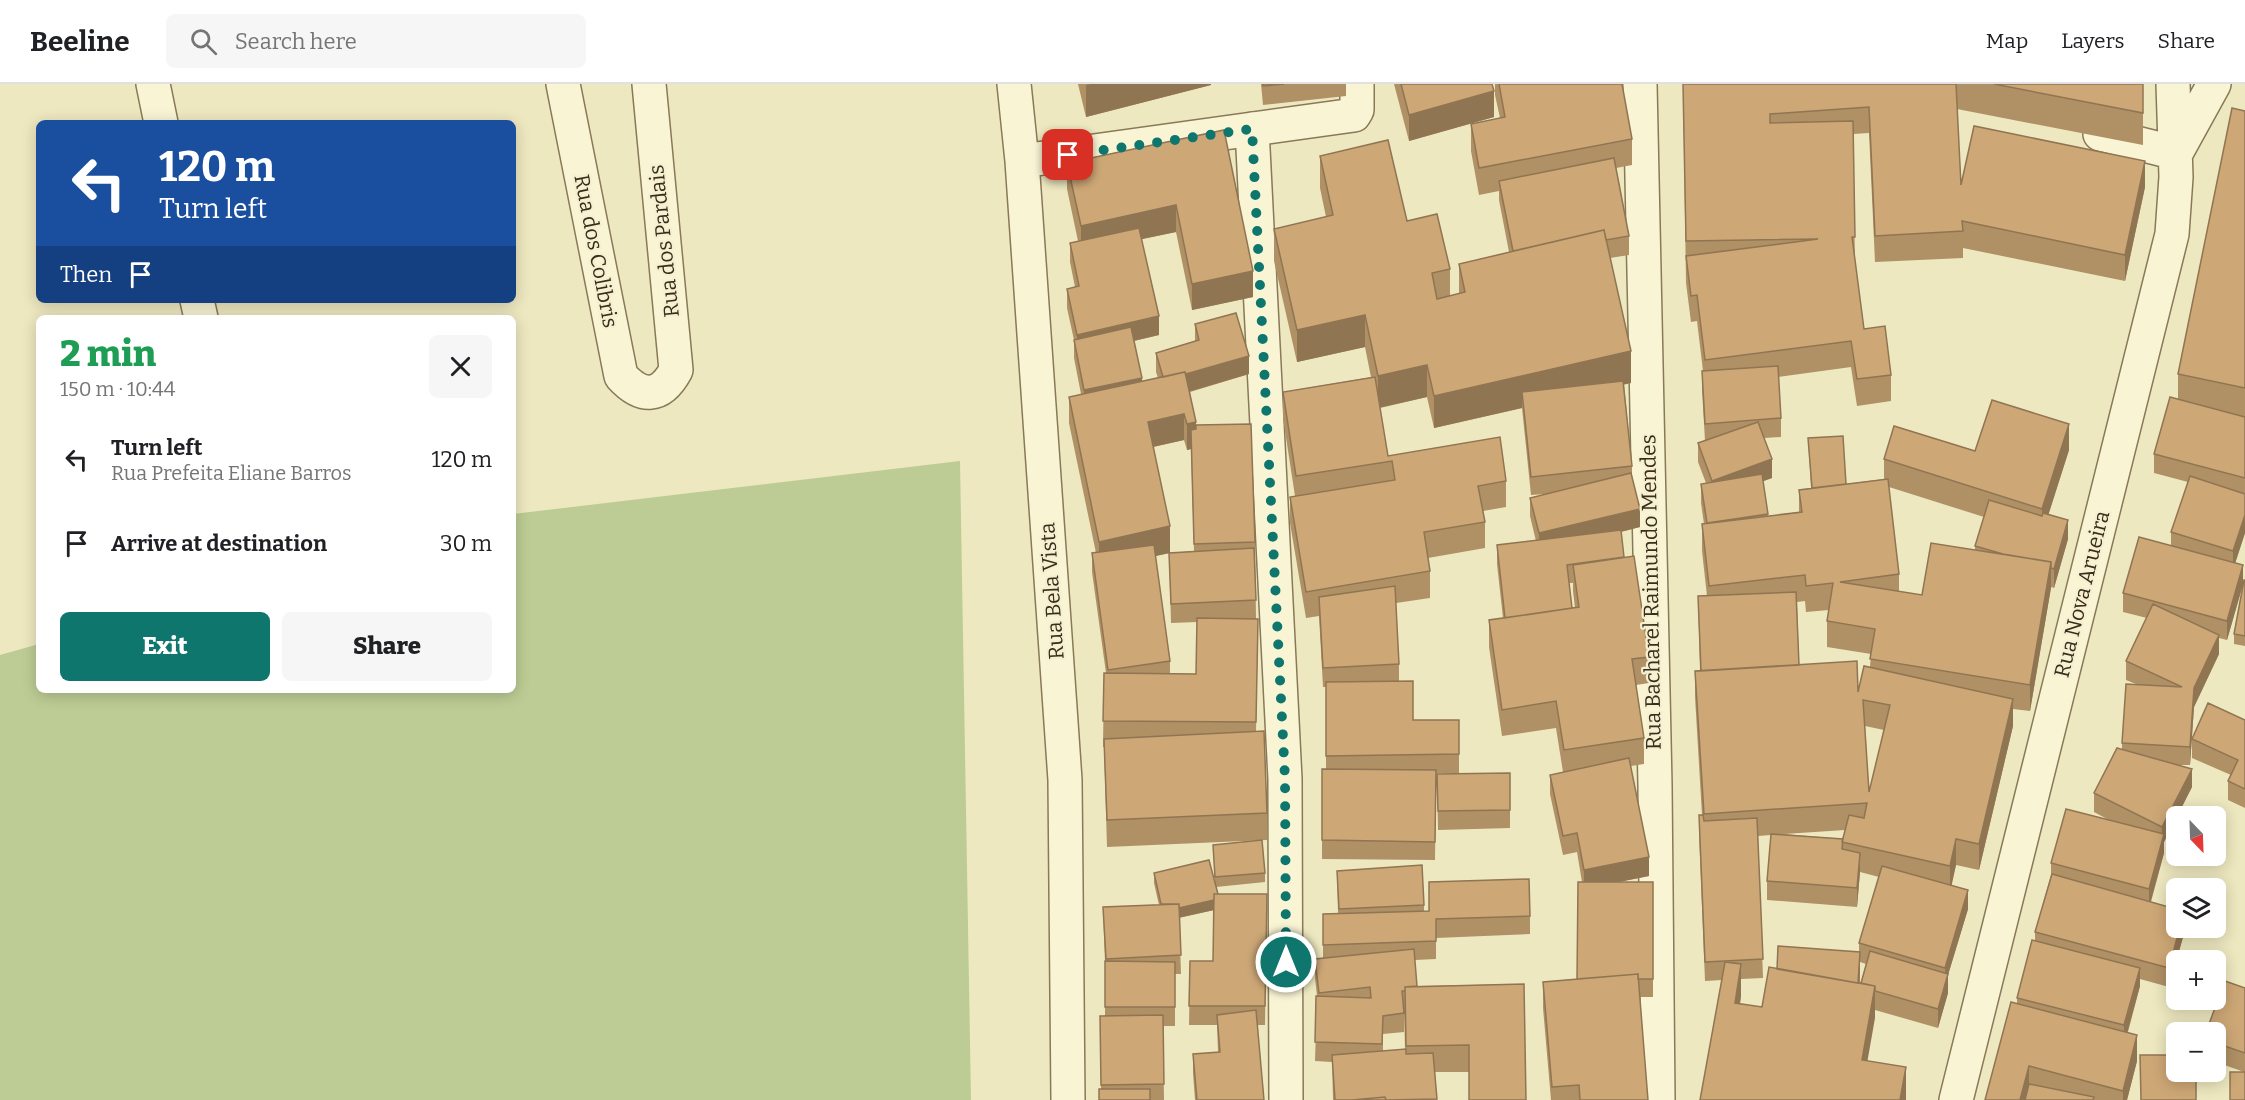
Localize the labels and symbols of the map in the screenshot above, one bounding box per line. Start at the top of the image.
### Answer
pin [1042,129,1093,180]
street label: Rua dos Pardais [643,163,685,319]
street label: Rua dos Colibris [568,172,624,330]
street label: Rua Bacharel Raimundo Mendes [1635,434,1667,750]
street label: Rua Nova Arueira [2049,507,2115,680]
street label: Rua Bela Vista [1034,521,1070,660]
north arrow [2166,806,2226,866]
position arrow [1254,930,1318,994]

